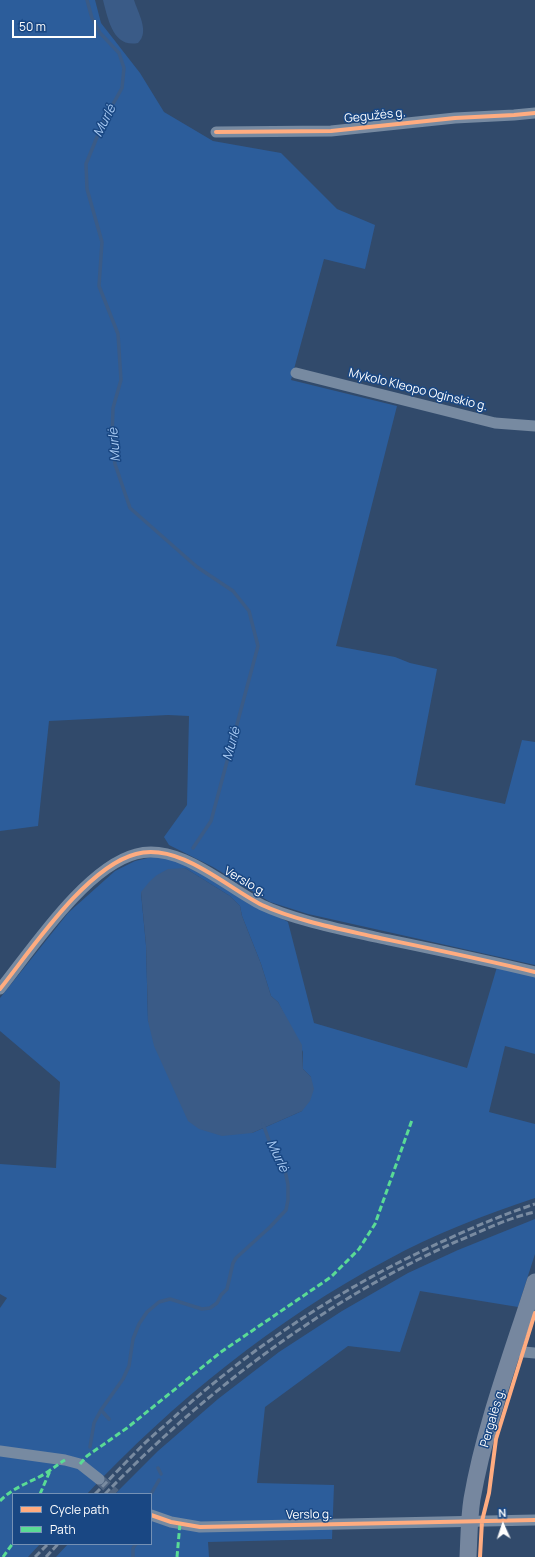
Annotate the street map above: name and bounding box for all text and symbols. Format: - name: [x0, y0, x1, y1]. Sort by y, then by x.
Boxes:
- scale bar: [14, 12, 98, 38]
- text: 50 m: [19, 18, 46, 35]
- water label: Murlė: [91, 102, 119, 140]
- street label: Gegužės g.: [344, 106, 406, 126]
- street label: Mykolo Kleopo Oginskio g.: [347, 366, 489, 414]
- water label: Murlė: [106, 427, 124, 463]
- water label: Murlė: [220, 726, 244, 762]
- street label: Verslo g.: [221, 864, 269, 900]
- water label: Murlė: [263, 1137, 291, 1175]
- street label: Pergalės g.: [478, 1387, 508, 1449]
- legend: [12, 1493, 152, 1545]
- text: Cycle path: [50, 1501, 109, 1518]
- north arrow: [483, 1505, 523, 1545]
- text: N: [498, 1505, 507, 1520]
- street label: Verslo g.: [286, 1507, 332, 1523]
- text: Path: [50, 1521, 76, 1538]

